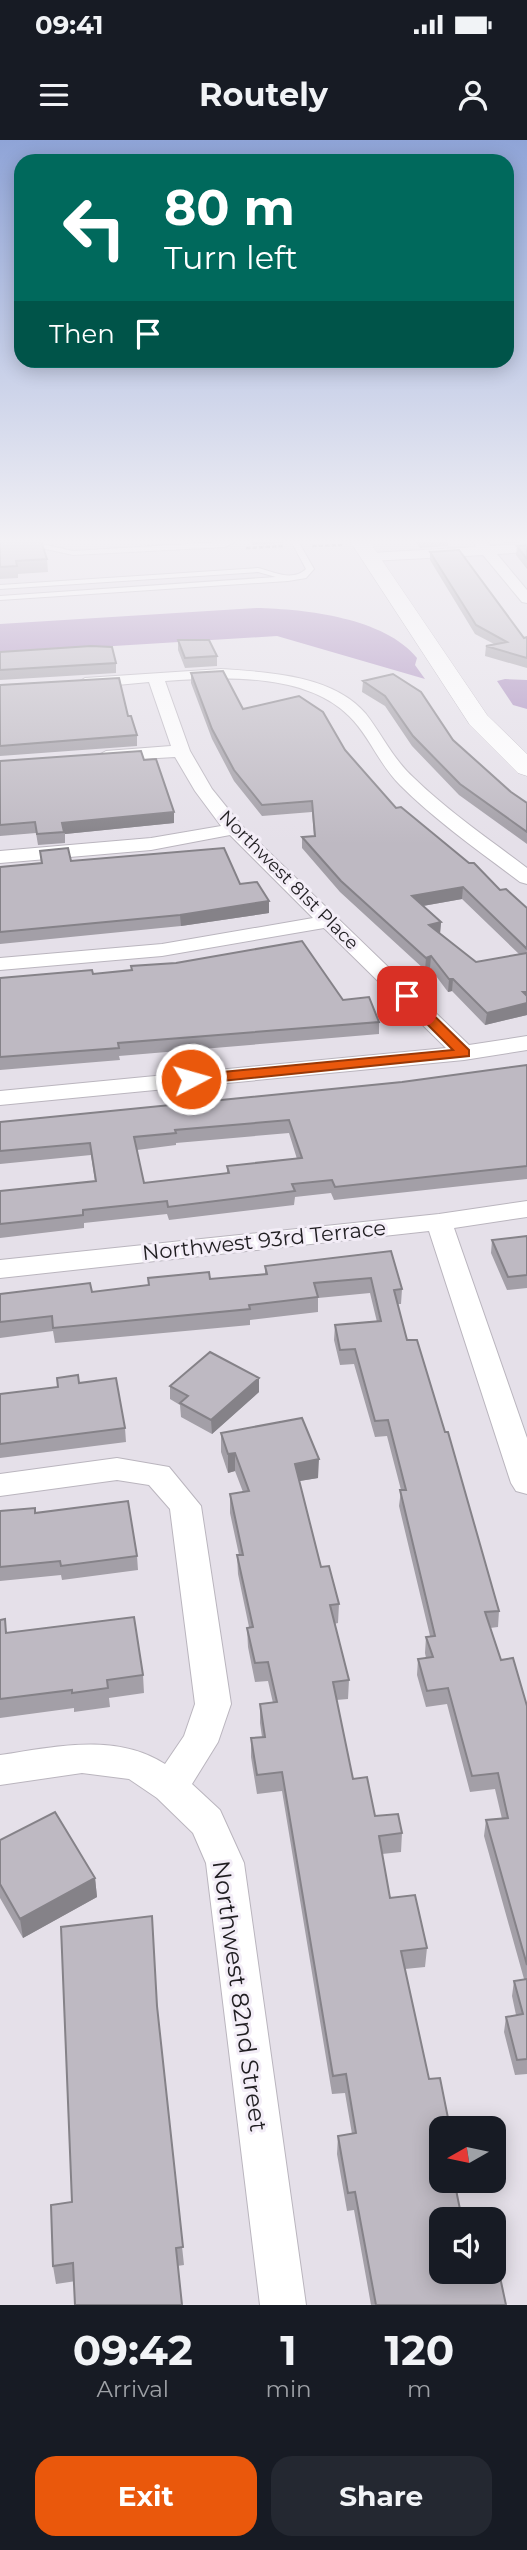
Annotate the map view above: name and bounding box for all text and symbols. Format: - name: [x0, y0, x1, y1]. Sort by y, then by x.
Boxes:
- text: 09:41: [35, 9, 103, 41]
- text: Routely: [199, 75, 328, 114]
- icon: menu: [35, 76, 73, 114]
- icon: person: [454, 76, 492, 114]
- text: 80 m: [164, 178, 295, 237]
- icon: left: [49, 182, 140, 273]
- text: Turn left: [164, 238, 298, 277]
- icon: arrive: [129, 315, 167, 353]
- text: Then: [49, 318, 115, 350]
- street label: Northwest 81st Place: [215, 806, 363, 954]
- pin: [377, 966, 437, 1026]
- icon: arrive: [388, 977, 426, 1015]
- position arrow: [154, 1042, 228, 1116]
- street label: Northwest 93rd Terrace: [141, 1215, 387, 1265]
- street label: Northwest 82nd Street: [207, 1859, 273, 2134]
- north arrow: [429, 2116, 506, 2193]
- map controls: [429, 2116, 506, 2284]
- button: sound: [429, 2207, 506, 2284]
- text: 09:42: [73, 2324, 193, 2376]
- text: 1: [280, 2324, 297, 2376]
- text: 120: [384, 2324, 454, 2376]
- text: Arrival: [96, 2375, 169, 2403]
- text: min: [266, 2375, 312, 2403]
- text: m: [407, 2375, 432, 2403]
- button: Exit: [35, 2456, 257, 2536]
- button: Share: [271, 2456, 492, 2536]

